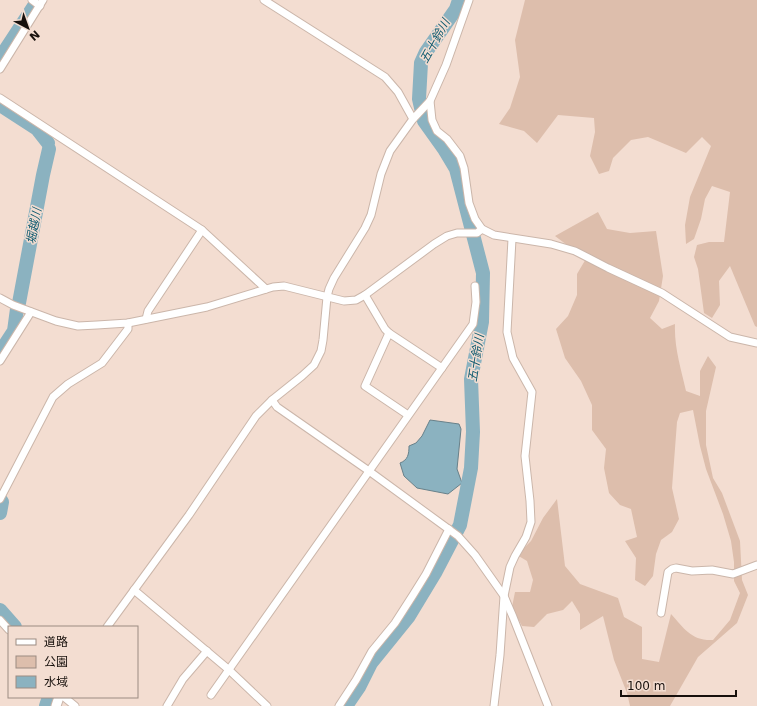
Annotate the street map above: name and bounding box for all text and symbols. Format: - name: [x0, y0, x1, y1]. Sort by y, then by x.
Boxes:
- north arrow: [8, 8, 48, 48]
- water label: 五十鈴川: [417, 15, 454, 65]
- text: N: [26, 27, 42, 43]
- water label: 堀越川: [24, 205, 45, 245]
- water label: 五十鈴川: [465, 331, 487, 383]
- legend: [8, 626, 138, 698]
- text: 道路: [44, 635, 68, 649]
- text: 公園: [44, 655, 68, 669]
- scale bar: [621, 672, 736, 698]
- text: 水域: [44, 675, 68, 689]
- text: 100 m: [627, 679, 665, 693]

